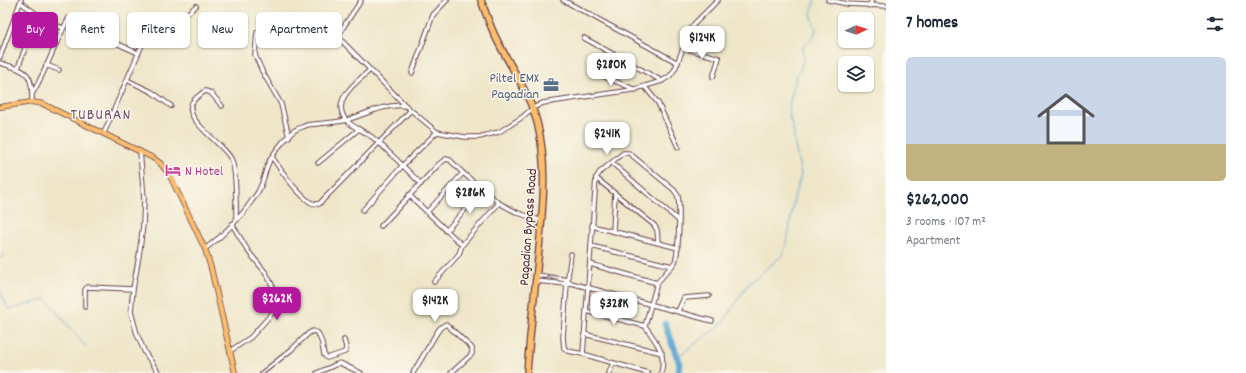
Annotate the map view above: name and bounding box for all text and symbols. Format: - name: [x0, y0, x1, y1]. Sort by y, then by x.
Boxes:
- chip: Buy: [12, 12, 58, 48]
- chip: Rent: [66, 12, 119, 48]
- chip: Filters: [127, 12, 190, 48]
- chip: New: [198, 12, 248, 48]
- chip: Apartment: [256, 12, 342, 48]
- north arrow: [838, 12, 874, 48]
- map controls: [838, 12, 874, 92]
- text: 7 homes: [906, 12, 958, 36]
- icon: filters: [1204, 13, 1226, 35]
- pin: $124K: [674, 26, 730, 60]
- text: $124K: [689, 29, 715, 48]
- pin: $280K: [583, 53, 639, 87]
- text: $280K: [596, 56, 626, 75]
- button: layers: [838, 56, 874, 92]
- place label: Piltel EMX Pagadian: [489, 69, 539, 105]
- office icon: Piltel EMX Pagadian: [542, 76, 560, 94]
- icon: home: [1030, 83, 1102, 155]
- district label: TUBURAN: [71, 104, 131, 127]
- pin: $241K: [579, 122, 635, 156]
- text: $241K: [594, 125, 620, 144]
- hotel icon: N Hotel: [164, 161, 182, 179]
- place label: N Hotel: [185, 162, 224, 182]
- street label: Pagadian Bypass Road: [515, 168, 543, 286]
- pin: $286K: [442, 181, 498, 215]
- text: $286K: [455, 184, 485, 203]
- text: $262,000: [906, 189, 969, 213]
- text: 3 rooms · 107 m²: [906, 213, 986, 232]
- text: Apartment: [906, 232, 960, 251]
- one-way arrow: [546, 274, 559, 282]
- pin: $262K: [249, 287, 305, 321]
- pin: $142K: [407, 289, 463, 323]
- text: $262K: [262, 290, 292, 309]
- text: $142K: [422, 292, 448, 311]
- pin: $328K: [586, 292, 642, 326]
- text: $328K: [599, 295, 629, 314]

